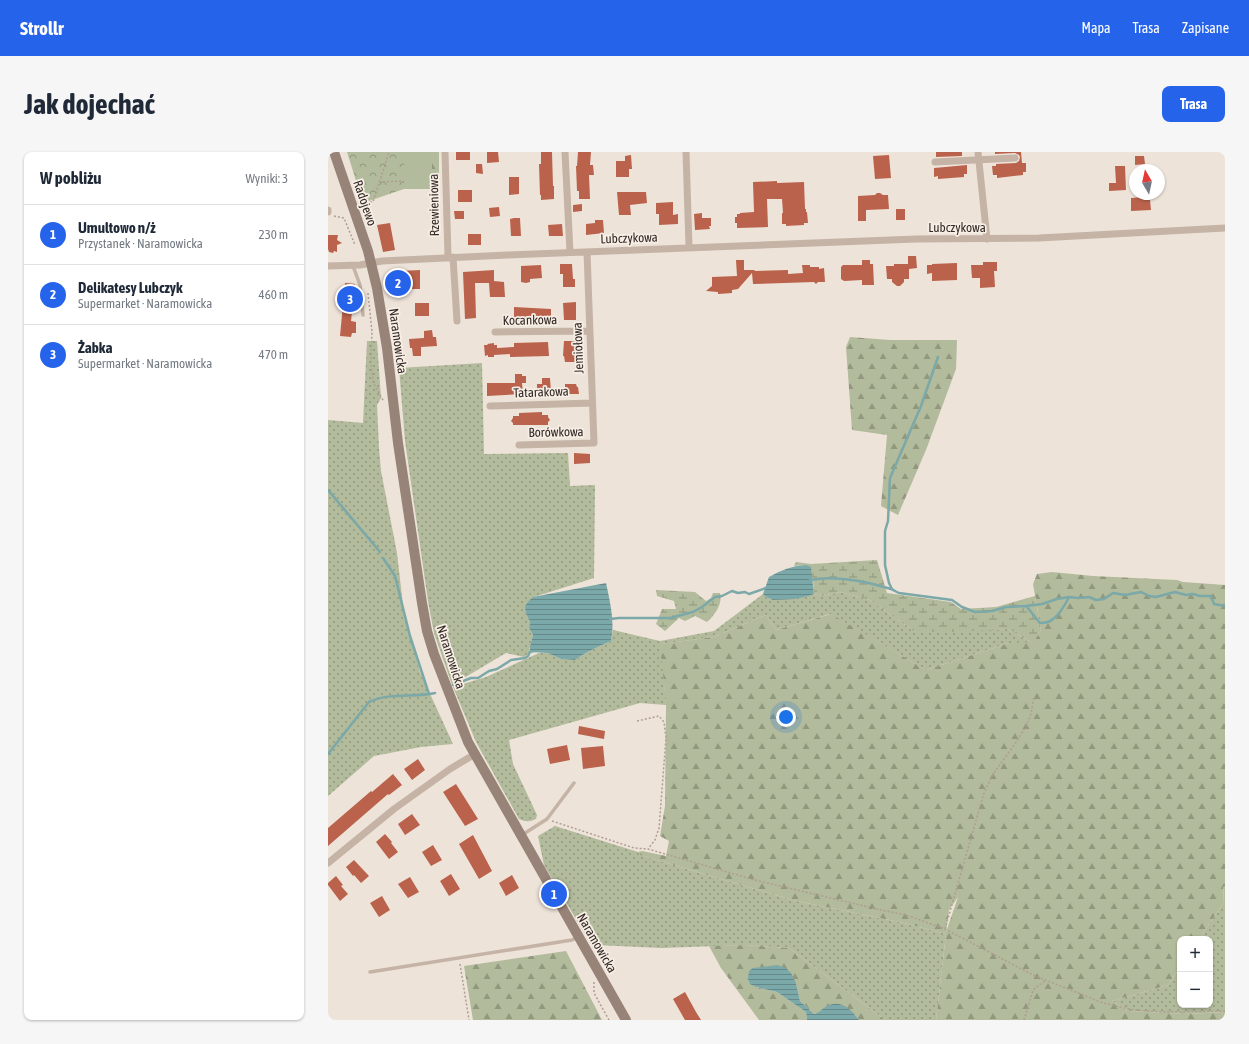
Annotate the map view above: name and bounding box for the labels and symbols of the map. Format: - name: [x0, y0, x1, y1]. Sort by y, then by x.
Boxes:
- north arrow: [1129, 164, 1165, 200]
- street label: Rzewieniowa: [426, 174, 442, 236]
- street label: Radojewo: [350, 178, 380, 228]
- street label: Lubczykowa: [928, 220, 986, 235]
- street label: Lubczykowa: [600, 230, 658, 246]
- pin: 2: [385, 268, 411, 298]
- pin: 3: [337, 284, 363, 314]
- street label: Naramowicka: [386, 307, 410, 375]
- street label: Kocankowa: [503, 312, 557, 328]
- street label: Jemiołowa: [570, 322, 586, 374]
- street label: Tatarakowa: [513, 384, 569, 400]
- street label: Borówkowa: [528, 424, 584, 440]
- street label: Naramowicka: [434, 623, 468, 691]
- your location: [776, 707, 796, 727]
- pin: 1: [541, 879, 567, 909]
- street label: Naramowicka: [574, 911, 620, 975]

